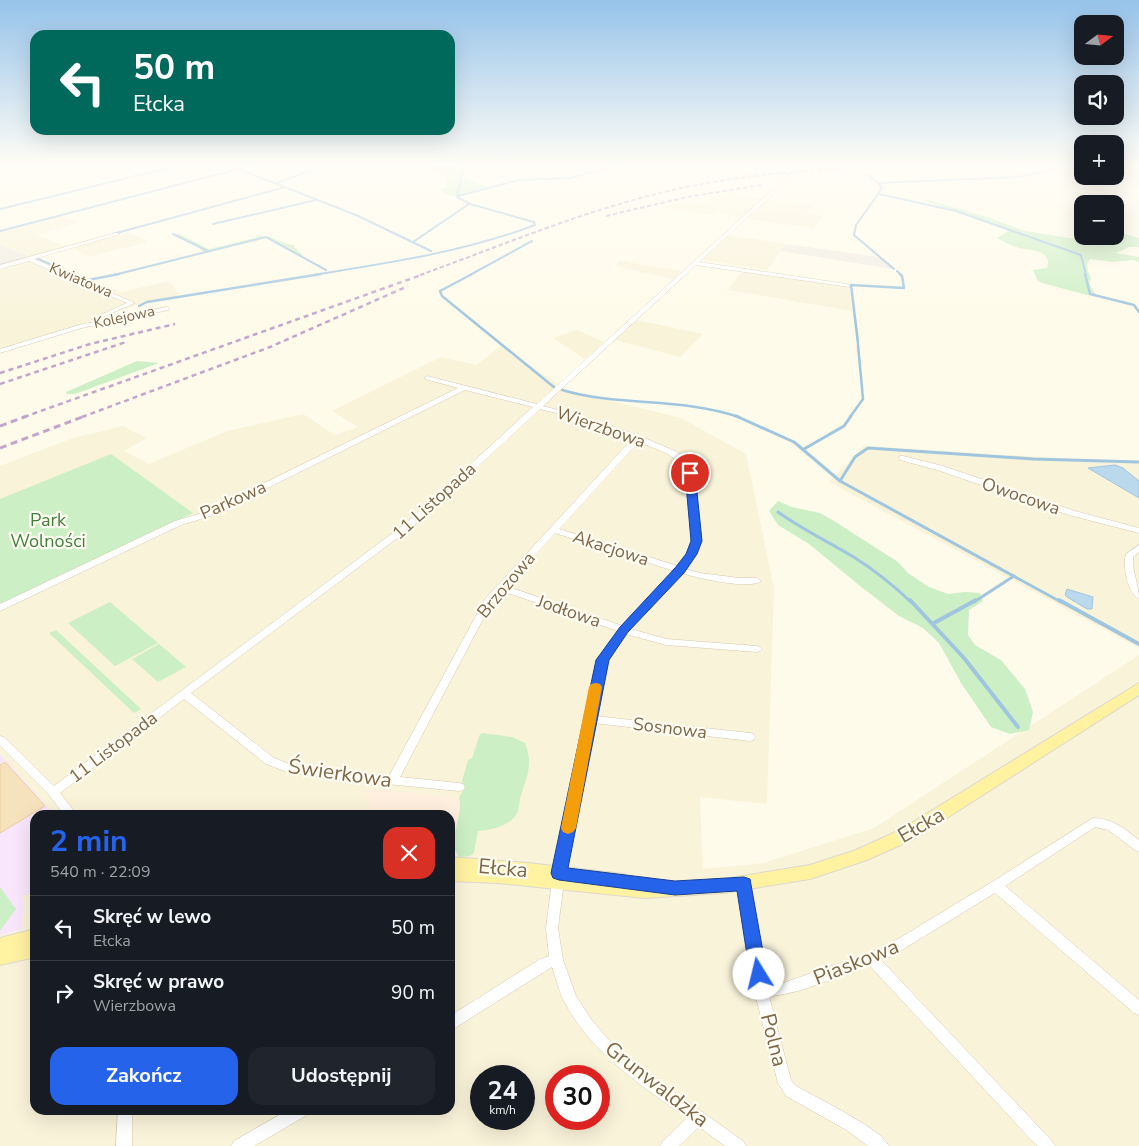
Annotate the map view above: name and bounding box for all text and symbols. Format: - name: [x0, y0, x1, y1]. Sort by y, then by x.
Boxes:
- north arrow: [1074, 15, 1124, 65]
- map controls: [1074, 15, 1124, 245]
- text: 50 m: [133, 44, 215, 91]
- icon: left: [50, 50, 115, 115]
- button: sound: [1074, 75, 1124, 125]
- text: Ełcka: [133, 89, 185, 119]
- button: +: [1074, 135, 1124, 185]
- button: −: [1074, 195, 1124, 245]
- street label: Kwiatowa: [46, 258, 116, 302]
- street label: Kolejowa: [92, 301, 156, 333]
- street label: Wierzbowa: [553, 400, 649, 454]
- pin: [669, 452, 711, 494]
- street label: 11 Listopada: [387, 457, 481, 545]
- icon: arrive: [676, 459, 704, 487]
- street label: Owocowa: [979, 471, 1063, 521]
- street label: Parkowa: [196, 475, 270, 525]
- park label: Park Wolności: [10, 508, 86, 553]
- street label: Akacjowa: [570, 524, 652, 572]
- street label: Brzozowa: [471, 547, 541, 623]
- street label: Jodłowa: [533, 589, 604, 633]
- street label: 11 Listopada: [64, 706, 162, 788]
- street label: Sosnowa: [632, 712, 708, 744]
- street label: Świerkowa: [286, 752, 394, 794]
- street label: Ełcka: [893, 800, 949, 850]
- text: 2 min: [50, 821, 128, 862]
- button: close: [383, 827, 435, 879]
- street label: Ełcka: [477, 852, 529, 884]
- text: 540 m · 22:09: [50, 861, 151, 883]
- text: Skręć w lewo: [93, 904, 211, 930]
- icon: left: [50, 914, 78, 942]
- text: 50 m: [391, 915, 435, 941]
- text: Ełcka: [93, 930, 131, 952]
- street label: Piaskowa: [809, 932, 903, 992]
- position arrow: [732, 947, 784, 999]
- text: Skręć w prawo: [93, 969, 224, 995]
- icon: right: [50, 979, 78, 1007]
- text: 90 m: [391, 980, 435, 1006]
- text: Wierzbowa: [93, 995, 176, 1017]
- street label: Polna: [754, 1011, 794, 1069]
- street label: Grunwaldzka: [599, 1035, 715, 1133]
- button: Zakończ: [50, 1047, 238, 1105]
- button: Udostępnij: [248, 1047, 435, 1105]
- speed limit sign: 30: [545, 1065, 610, 1130]
- text: 24: [487, 1074, 518, 1108]
- text: km/h: [489, 1102, 516, 1118]

